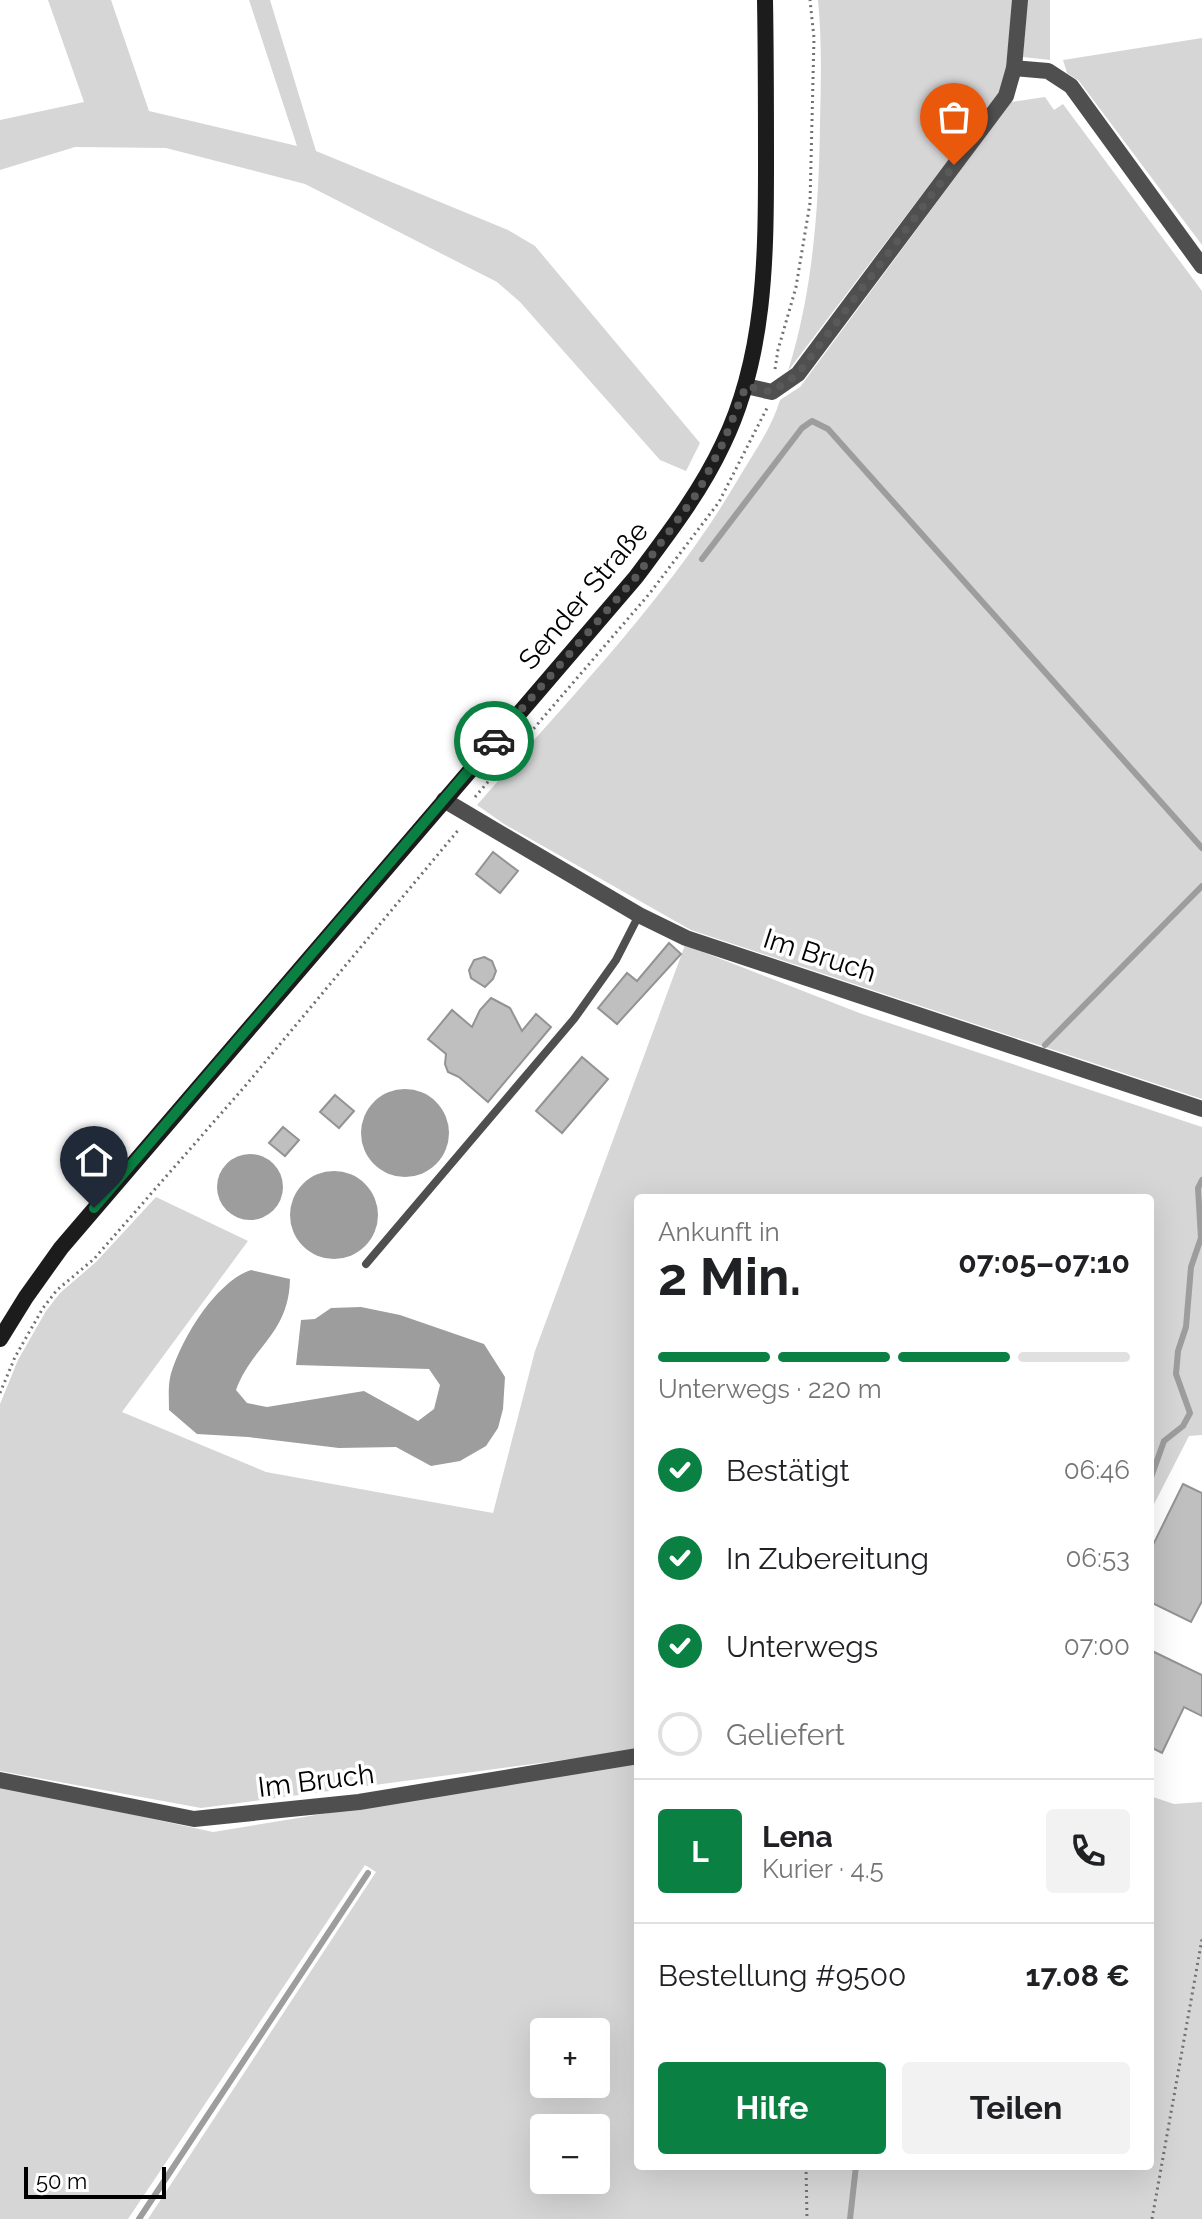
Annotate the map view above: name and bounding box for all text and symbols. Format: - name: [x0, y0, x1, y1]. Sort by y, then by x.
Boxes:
- pin: [920, 83, 988, 165]
- icon: bag: [932, 95, 976, 139]
- street label: Sender Straße: [512, 515, 655, 676]
- courier: [454, 701, 534, 781]
- icon: car: [472, 719, 516, 763]
- street label: Im Bruch: [759, 922, 880, 989]
- pin: [60, 1126, 128, 1208]
- icon: home: [72, 1138, 116, 1182]
- text: Ankunft in: [658, 1217, 780, 1247]
- text: 07:05–07:10: [958, 1245, 1130, 1280]
- text: 2 Min.: [658, 1246, 801, 1307]
- text: Unterwegs · 220 m: [658, 1374, 882, 1404]
- icon: check: [658, 1448, 702, 1492]
- text: Bestätigt: [726, 1453, 850, 1488]
- text: 06:46: [1064, 1455, 1130, 1485]
- icon: check: [658, 1536, 702, 1580]
- text: In Zubereitung: [726, 1541, 929, 1576]
- text: 06:53: [1065, 1543, 1130, 1573]
- icon: check: [658, 1624, 702, 1668]
- text: Unterwegs: [726, 1629, 878, 1664]
- text: 07:00: [1064, 1631, 1130, 1661]
- text: Geliefert: [726, 1717, 845, 1752]
- street label: Im Bruch: [256, 1757, 376, 1804]
- button: phone: [1046, 1809, 1130, 1893]
- text: Lena: [762, 1819, 833, 1854]
- text: L: [691, 1834, 709, 1869]
- text: Kurier · 4.5: [762, 1854, 884, 1884]
- text: Bestellung #9500: [658, 1958, 906, 1993]
- text: 17.08 €: [1026, 1958, 1130, 1993]
- map controls: [530, 2018, 610, 2194]
- button: +: [530, 2018, 610, 2098]
- button: Hilfe: [658, 2062, 886, 2154]
- button: Teilen: [902, 2062, 1130, 2154]
- button: −: [530, 2114, 610, 2194]
- scale bar: [24, 2163, 166, 2199]
- text: 50 m: [36, 2168, 87, 2194]

